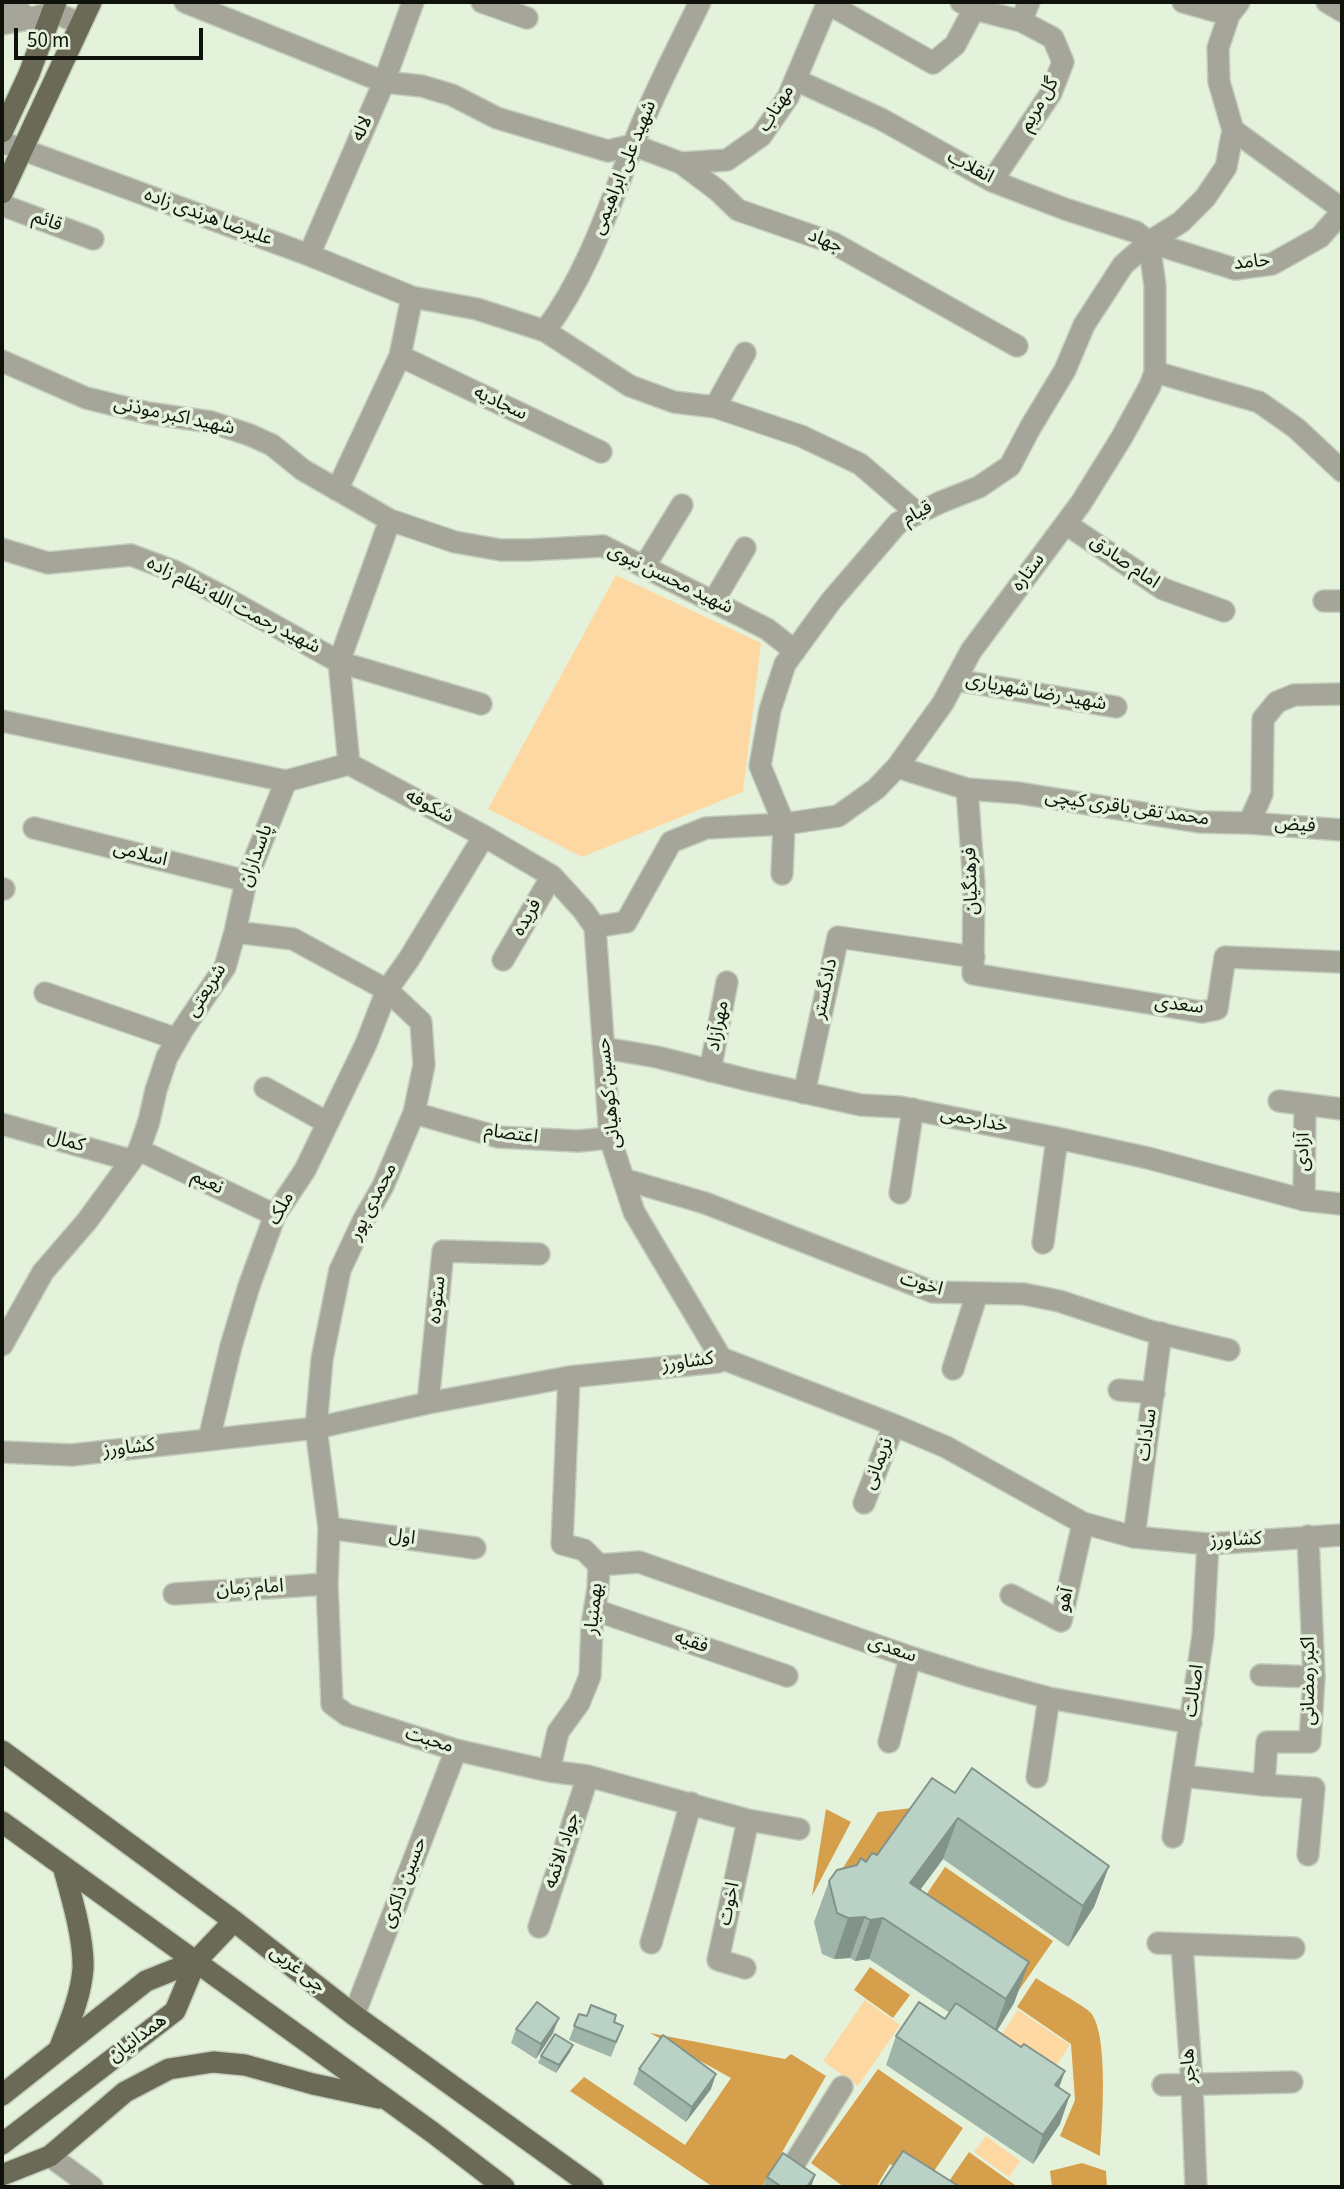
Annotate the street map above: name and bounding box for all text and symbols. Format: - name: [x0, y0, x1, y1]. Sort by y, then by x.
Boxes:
- scale bar: [18, 14, 206, 58]
- text: 50 m: [27, 25, 69, 55]
- street label: گل مریم: [1015, 74, 1065, 136]
- street label: مهتاب: [754, 81, 800, 137]
- street label: شهید علی ابراهیمی: [588, 98, 662, 238]
- street label: لاله: [347, 113, 379, 145]
- street label: انقلاب: [943, 146, 997, 190]
- street label: علیرضا هرندی زاده: [141, 184, 275, 252]
- street label: قائم: [29, 206, 65, 238]
- street label: جهاد: [804, 225, 846, 259]
- street label: حامد: [1233, 250, 1271, 276]
- street label: سجادیه: [470, 382, 530, 426]
- street label: شهید اکبر موذنی: [112, 393, 236, 441]
- street label: قیام: [899, 497, 937, 531]
- street label: امام صادق: [1085, 531, 1163, 595]
- street label: شهید محسن نبوی: [604, 540, 736, 620]
- street label: ستاره: [1007, 550, 1051, 596]
- street label: شهید رحمت الله نظام زاده: [142, 552, 324, 660]
- street label: شهید رضا شهریاری: [964, 669, 1108, 717]
- street label: شکوفه: [401, 785, 457, 829]
- street label: محمد تقی باقری کیچی: [1043, 786, 1211, 832]
- street label: فیض: [1274, 813, 1316, 839]
- street label: پاسداران: [235, 822, 279, 890]
- street label: اسلامی: [111, 837, 169, 873]
- street label: فرهنگیان: [959, 847, 985, 915]
- street label: فریده: [508, 895, 548, 941]
- street label: دادگستر: [808, 957, 844, 1021]
- street label: شریعتی: [182, 960, 232, 1022]
- street label: سعدی: [1153, 992, 1205, 1020]
- street label: مهرآزاد: [703, 999, 735, 1053]
- street label: حسین کوهیانی: [593, 1036, 627, 1150]
- street label: خدارحمی: [938, 1103, 1010, 1139]
- street label: اعتصام: [483, 1120, 539, 1150]
- street label: کمال: [45, 1126, 87, 1158]
- street label: آزادی: [1292, 1132, 1316, 1172]
- street label: محمدی پور: [345, 1160, 403, 1244]
- street label: نعیم: [187, 1166, 227, 1200]
- street label: ملک: [264, 1189, 300, 1229]
- street label: اخوت: [897, 1268, 945, 1302]
- street label: ستوده: [424, 1275, 452, 1325]
- street label: کشاورز: [661, 1348, 715, 1378]
- street label: سادات: [1133, 1407, 1163, 1463]
- street label: کشاورز: [102, 1435, 156, 1463]
- street label: نریمانی: [859, 1435, 899, 1493]
- street label: اول: [387, 1525, 417, 1551]
- street label: کشاورز: [1209, 1528, 1263, 1554]
- street label: امام زمان: [216, 1576, 284, 1602]
- street label: بهمنیار: [581, 1582, 609, 1636]
- street label: آهو: [1052, 1586, 1080, 1614]
- street label: فقیه: [671, 1627, 711, 1659]
- street label: سعدی: [865, 1631, 919, 1669]
- street label: اکبر رمضانی: [1299, 1636, 1321, 1726]
- street label: اصالت: [1180, 1663, 1210, 1719]
- street label: محبت: [402, 1723, 456, 1759]
- street label: جواد الائمه: [540, 1810, 586, 1892]
- street label: حسین ذاکری: [377, 1834, 433, 1932]
- street label: اخوت: [714, 1880, 746, 1928]
- street label: جی غربی: [265, 1941, 329, 1999]
- street label: همدانیان: [104, 2010, 172, 2068]
- street label: هاجر: [1177, 2048, 1203, 2084]

